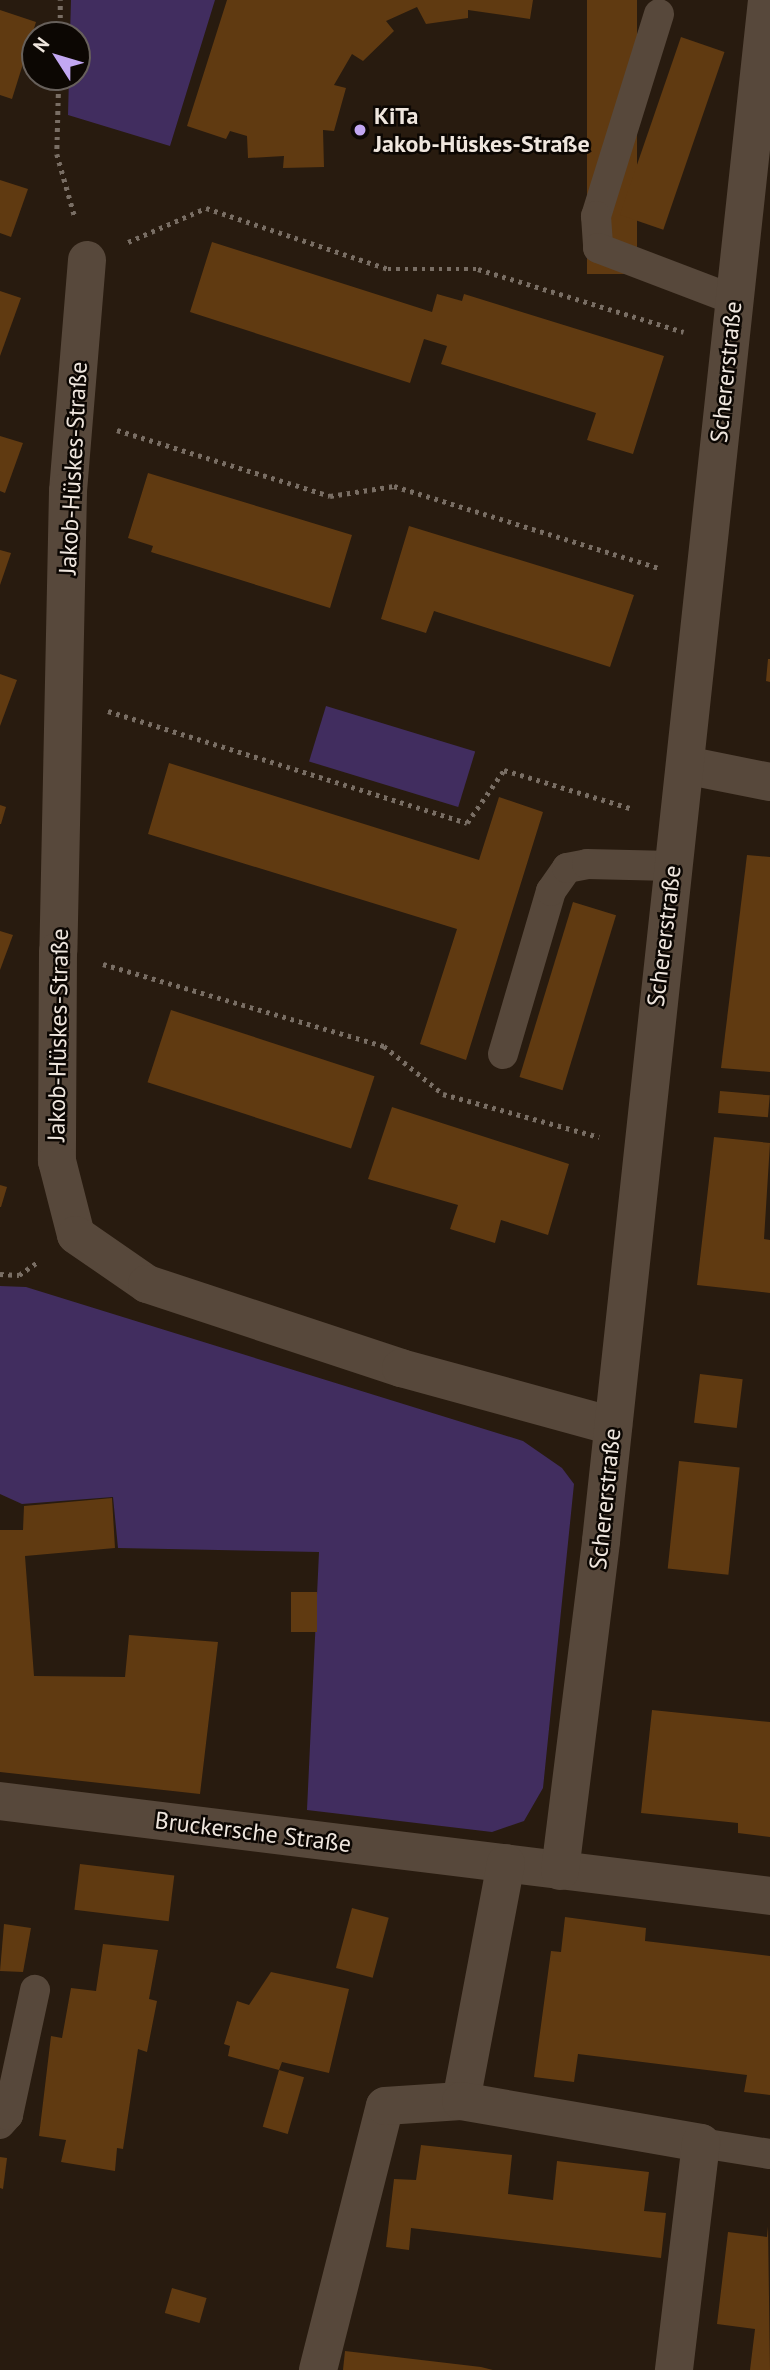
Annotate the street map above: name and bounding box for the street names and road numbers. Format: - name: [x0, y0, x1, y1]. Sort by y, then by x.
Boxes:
- street label: Schererstraße: [704, 300, 748, 444]
- street label: Jakob-Hüskes-Straße: [53, 361, 93, 575]
- street label: Schererstraße: [641, 864, 687, 1008]
- street label: Jakob-Hüskes-Straße: [42, 928, 74, 1142]
- street label: Schererstraße: [583, 1427, 627, 1571]
- street label: Bruckersche Straße: [153, 1806, 353, 1858]

